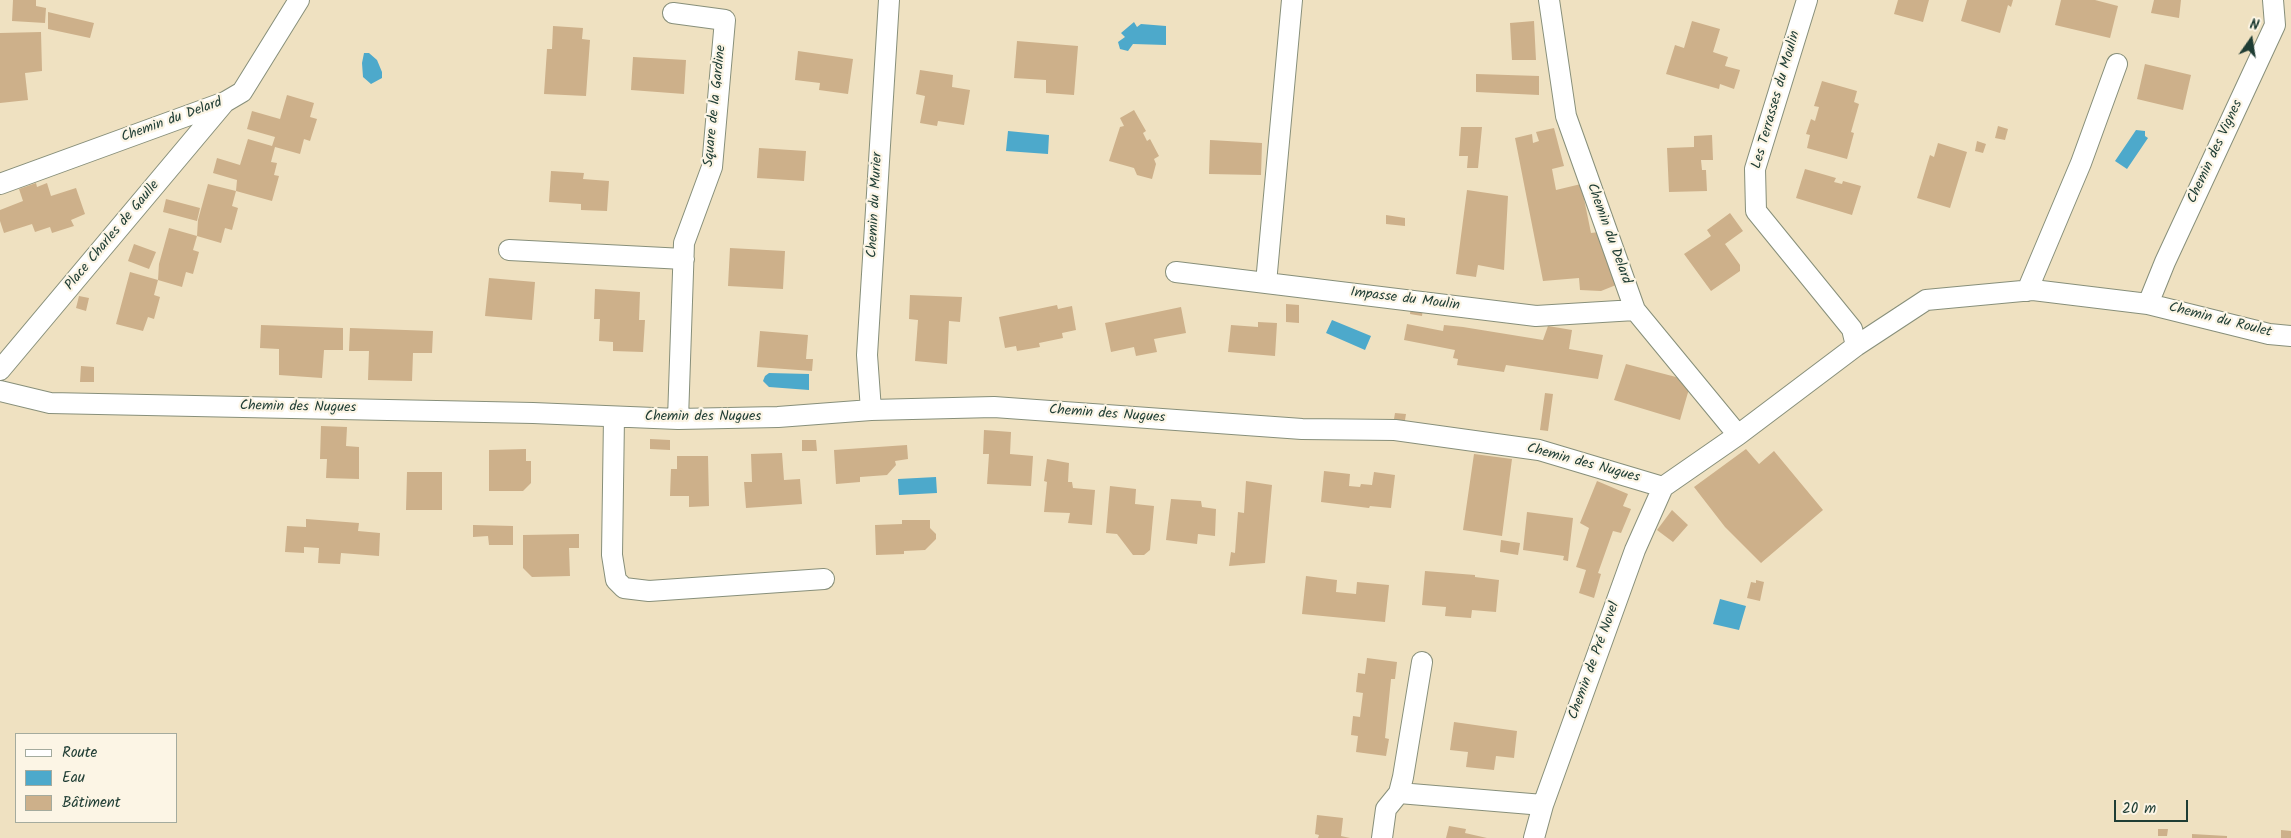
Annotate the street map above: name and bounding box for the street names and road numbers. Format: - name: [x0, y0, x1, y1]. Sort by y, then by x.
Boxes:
- street label: Les Terrasses du Moulin: [1749, 29, 1805, 171]
- street label: Square de la Gardine: [701, 44, 731, 168]
- street label: Chemin du Delard: [119, 95, 225, 147]
- street label: Chemin des Vignes: [2185, 98, 2247, 206]
- street label: Chemin du Murier: [865, 152, 887, 258]
- street label: Place Charles de Gaulle: [62, 178, 164, 294]
- street label: Chemin du Delard: [1582, 181, 1634, 287]
- street label: Impasse du Moulin: [1349, 285, 1461, 315]
- street label: Chemin du Roulet: [2167, 300, 2273, 342]
- street label: Chemin des Nugues: [240, 399, 356, 417]
- street label: Chemin des Nugues: [1048, 403, 1166, 427]
- street label: Chemin des Nugues: [645, 410, 761, 426]
- street label: Chemin des Nugues: [1525, 441, 1641, 487]
- street label: Chemin de Pré Novel: [1566, 600, 1624, 722]

